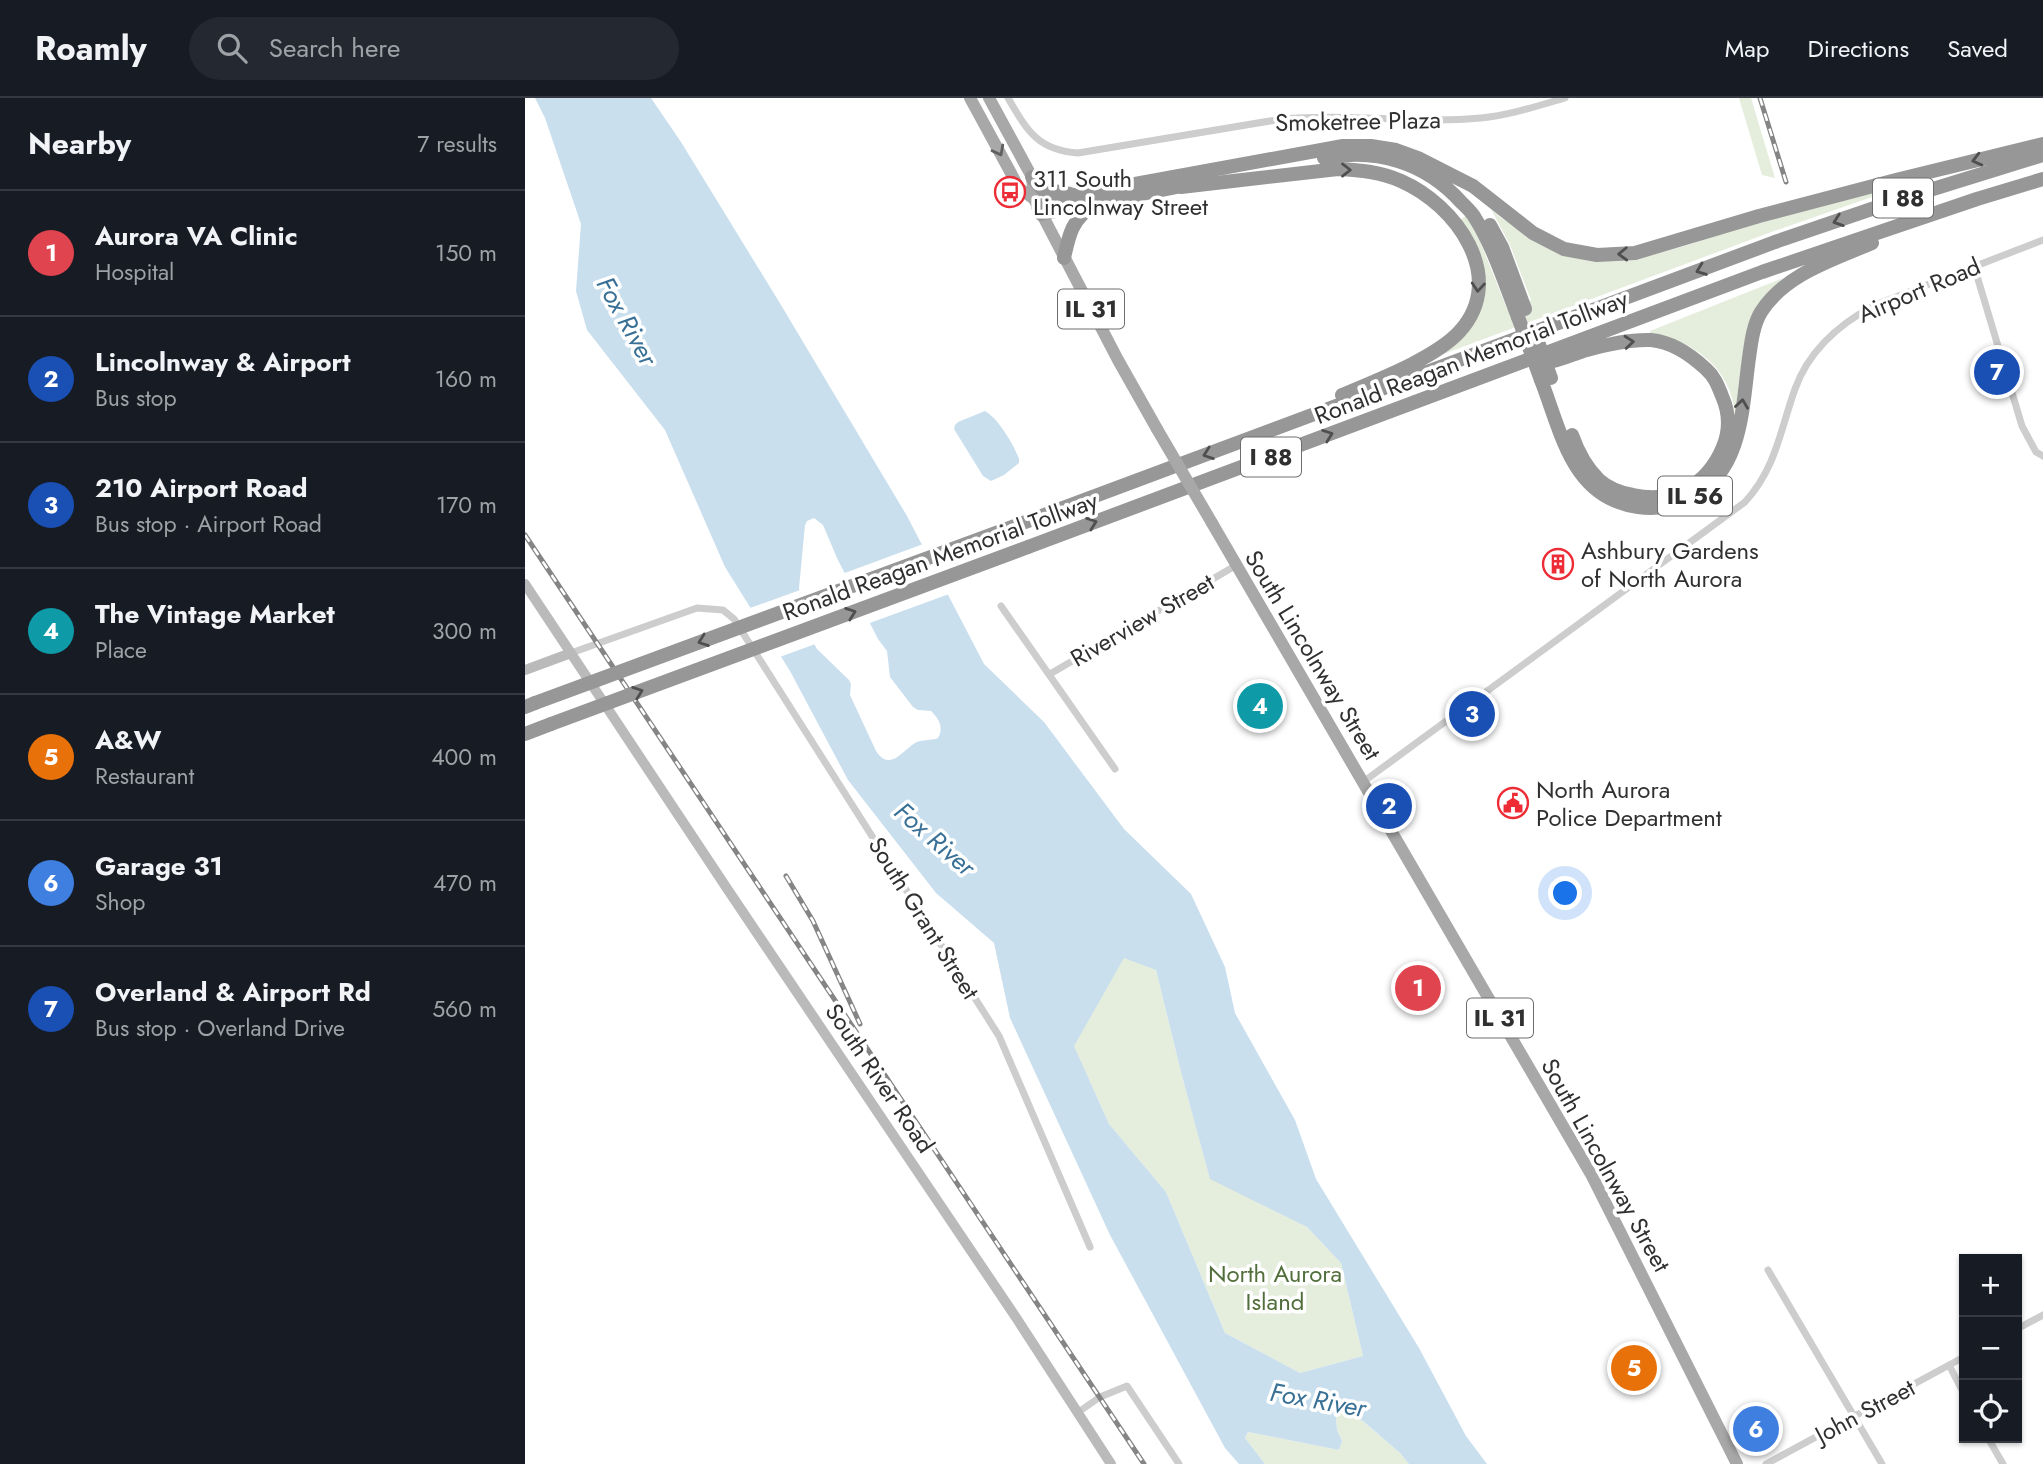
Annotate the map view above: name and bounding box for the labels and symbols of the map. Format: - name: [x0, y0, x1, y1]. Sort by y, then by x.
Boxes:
- street label: Smoketree Plaza: [1275, 102, 1441, 140]
- one-way arrow: [991, 144, 1004, 156]
- one-way arrow: [1971, 152, 1983, 166]
- place label: 311 South Lincolnway Street: [1033, 161, 1208, 224]
- one-way arrow: [1341, 162, 1352, 178]
- bus stop icon: 311 South Lincolnway Street: [993, 175, 1027, 209]
- road number: I 88: [1873, 178, 1933, 218]
- one-way arrow: [1832, 212, 1844, 227]
- one-way arrow: [1617, 246, 1628, 261]
- street label: Airport Road: [1852, 248, 1986, 332]
- one-way arrow: [1696, 262, 1708, 276]
- water label: Fox River: [587, 269, 668, 374]
- street label: Ronald Reagan Memorial Tollway: [1309, 281, 1633, 433]
- one-way arrow: [1471, 282, 1486, 293]
- road number: IL 31: [1058, 290, 1124, 328]
- one-way arrow: [1623, 335, 1634, 350]
- pin: 7: [1974, 346, 2020, 398]
- one-way arrow: [1735, 398, 1750, 410]
- one-way arrow: [1322, 430, 1334, 444]
- road number: I 88: [1241, 438, 1301, 476]
- one-way arrow: [1203, 446, 1215, 460]
- road number: IL 56: [1658, 476, 1732, 516]
- street label: Ronald Reagan Memorial Tollway: [778, 482, 1103, 629]
- one-way arrow: [1086, 518, 1098, 532]
- place label: Ashbury Gardens of North Aurora: [1581, 533, 1759, 596]
- street label: South Lincolnway Street: [1236, 543, 1390, 767]
- building icon: Ashbury Gardens of North Aurora: [1541, 547, 1575, 581]
- street label: Riverview Street: [1064, 565, 1221, 675]
- one-way arrow: [845, 607, 857, 621]
- one-way arrow: [698, 633, 710, 647]
- pin: 4: [1237, 680, 1283, 732]
- one-way arrow: [631, 686, 643, 700]
- pin: 3: [1449, 688, 1495, 740]
- place label: North Aurora Police Department: [1536, 772, 1722, 835]
- pin: 2: [1366, 780, 1412, 832]
- public building icon: North Aurora Police Department: [1496, 786, 1530, 820]
- water label: Fox River: [886, 793, 985, 886]
- street label: South Grant Street: [860, 830, 988, 1006]
- your location: [1548, 876, 1582, 910]
- pin: 1: [1395, 962, 1441, 1014]
- street label: South River Road: [817, 996, 943, 1160]
- road number: IL 31: [1467, 998, 1533, 1037]
- street label: South Lincolnway Street: [1533, 1052, 1679, 1278]
- park label: North Aurora Island: [1208, 1256, 1342, 1319]
- pin: 5: [1611, 1342, 1657, 1394]
- street label: John Street: [1806, 1370, 1921, 1453]
- water label: Fox River: [1267, 1373, 1370, 1427]
- pin: 6: [1733, 1403, 1779, 1455]

